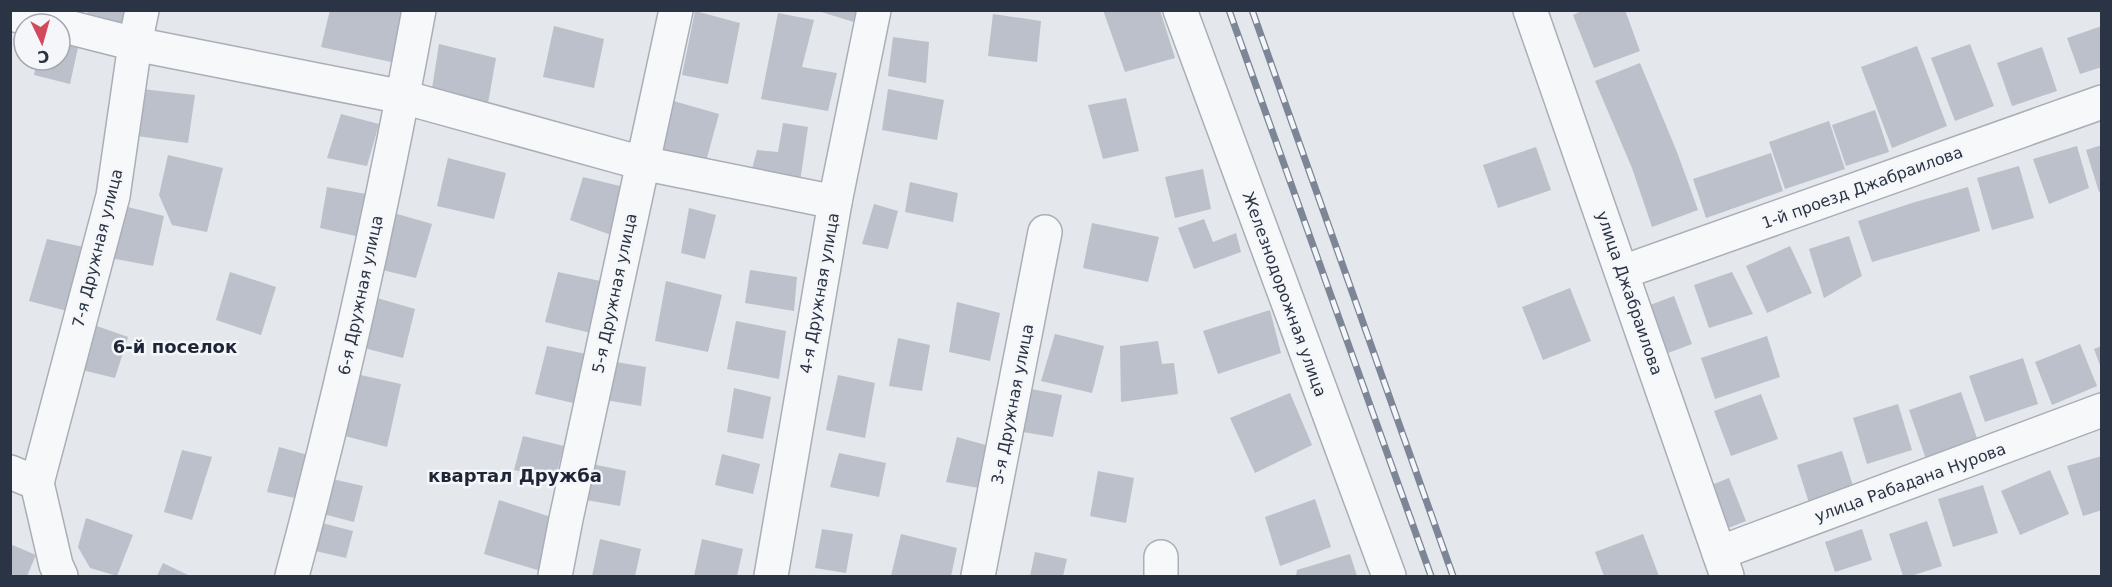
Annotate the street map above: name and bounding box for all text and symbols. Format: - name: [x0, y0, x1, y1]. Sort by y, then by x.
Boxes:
- north arrow: [12, 12, 72, 72]
- text: С: [37, 46, 50, 66]
- street label: 1-й проезд Джабраилова: [1759, 142, 1965, 233]
- street label: 7-я Дружная улица: [69, 167, 126, 329]
- street label: Железнодорожная улица: [1239, 189, 1331, 399]
- street label: улица Джабраилова: [1593, 209, 1667, 378]
- street label: 5-я Дружная улица: [588, 211, 641, 375]
- street label: 4-я Дружная улица: [796, 211, 843, 375]
- street label: 6-я Дружная улица: [334, 213, 387, 377]
- street label: 3-я Дружная улица: [988, 322, 1037, 486]
- district label: 6-й поселок: [113, 336, 237, 357]
- street label: улица Рабадана Нурова: [1812, 439, 2008, 526]
- district label: квартал Дружба: [428, 465, 602, 486]

